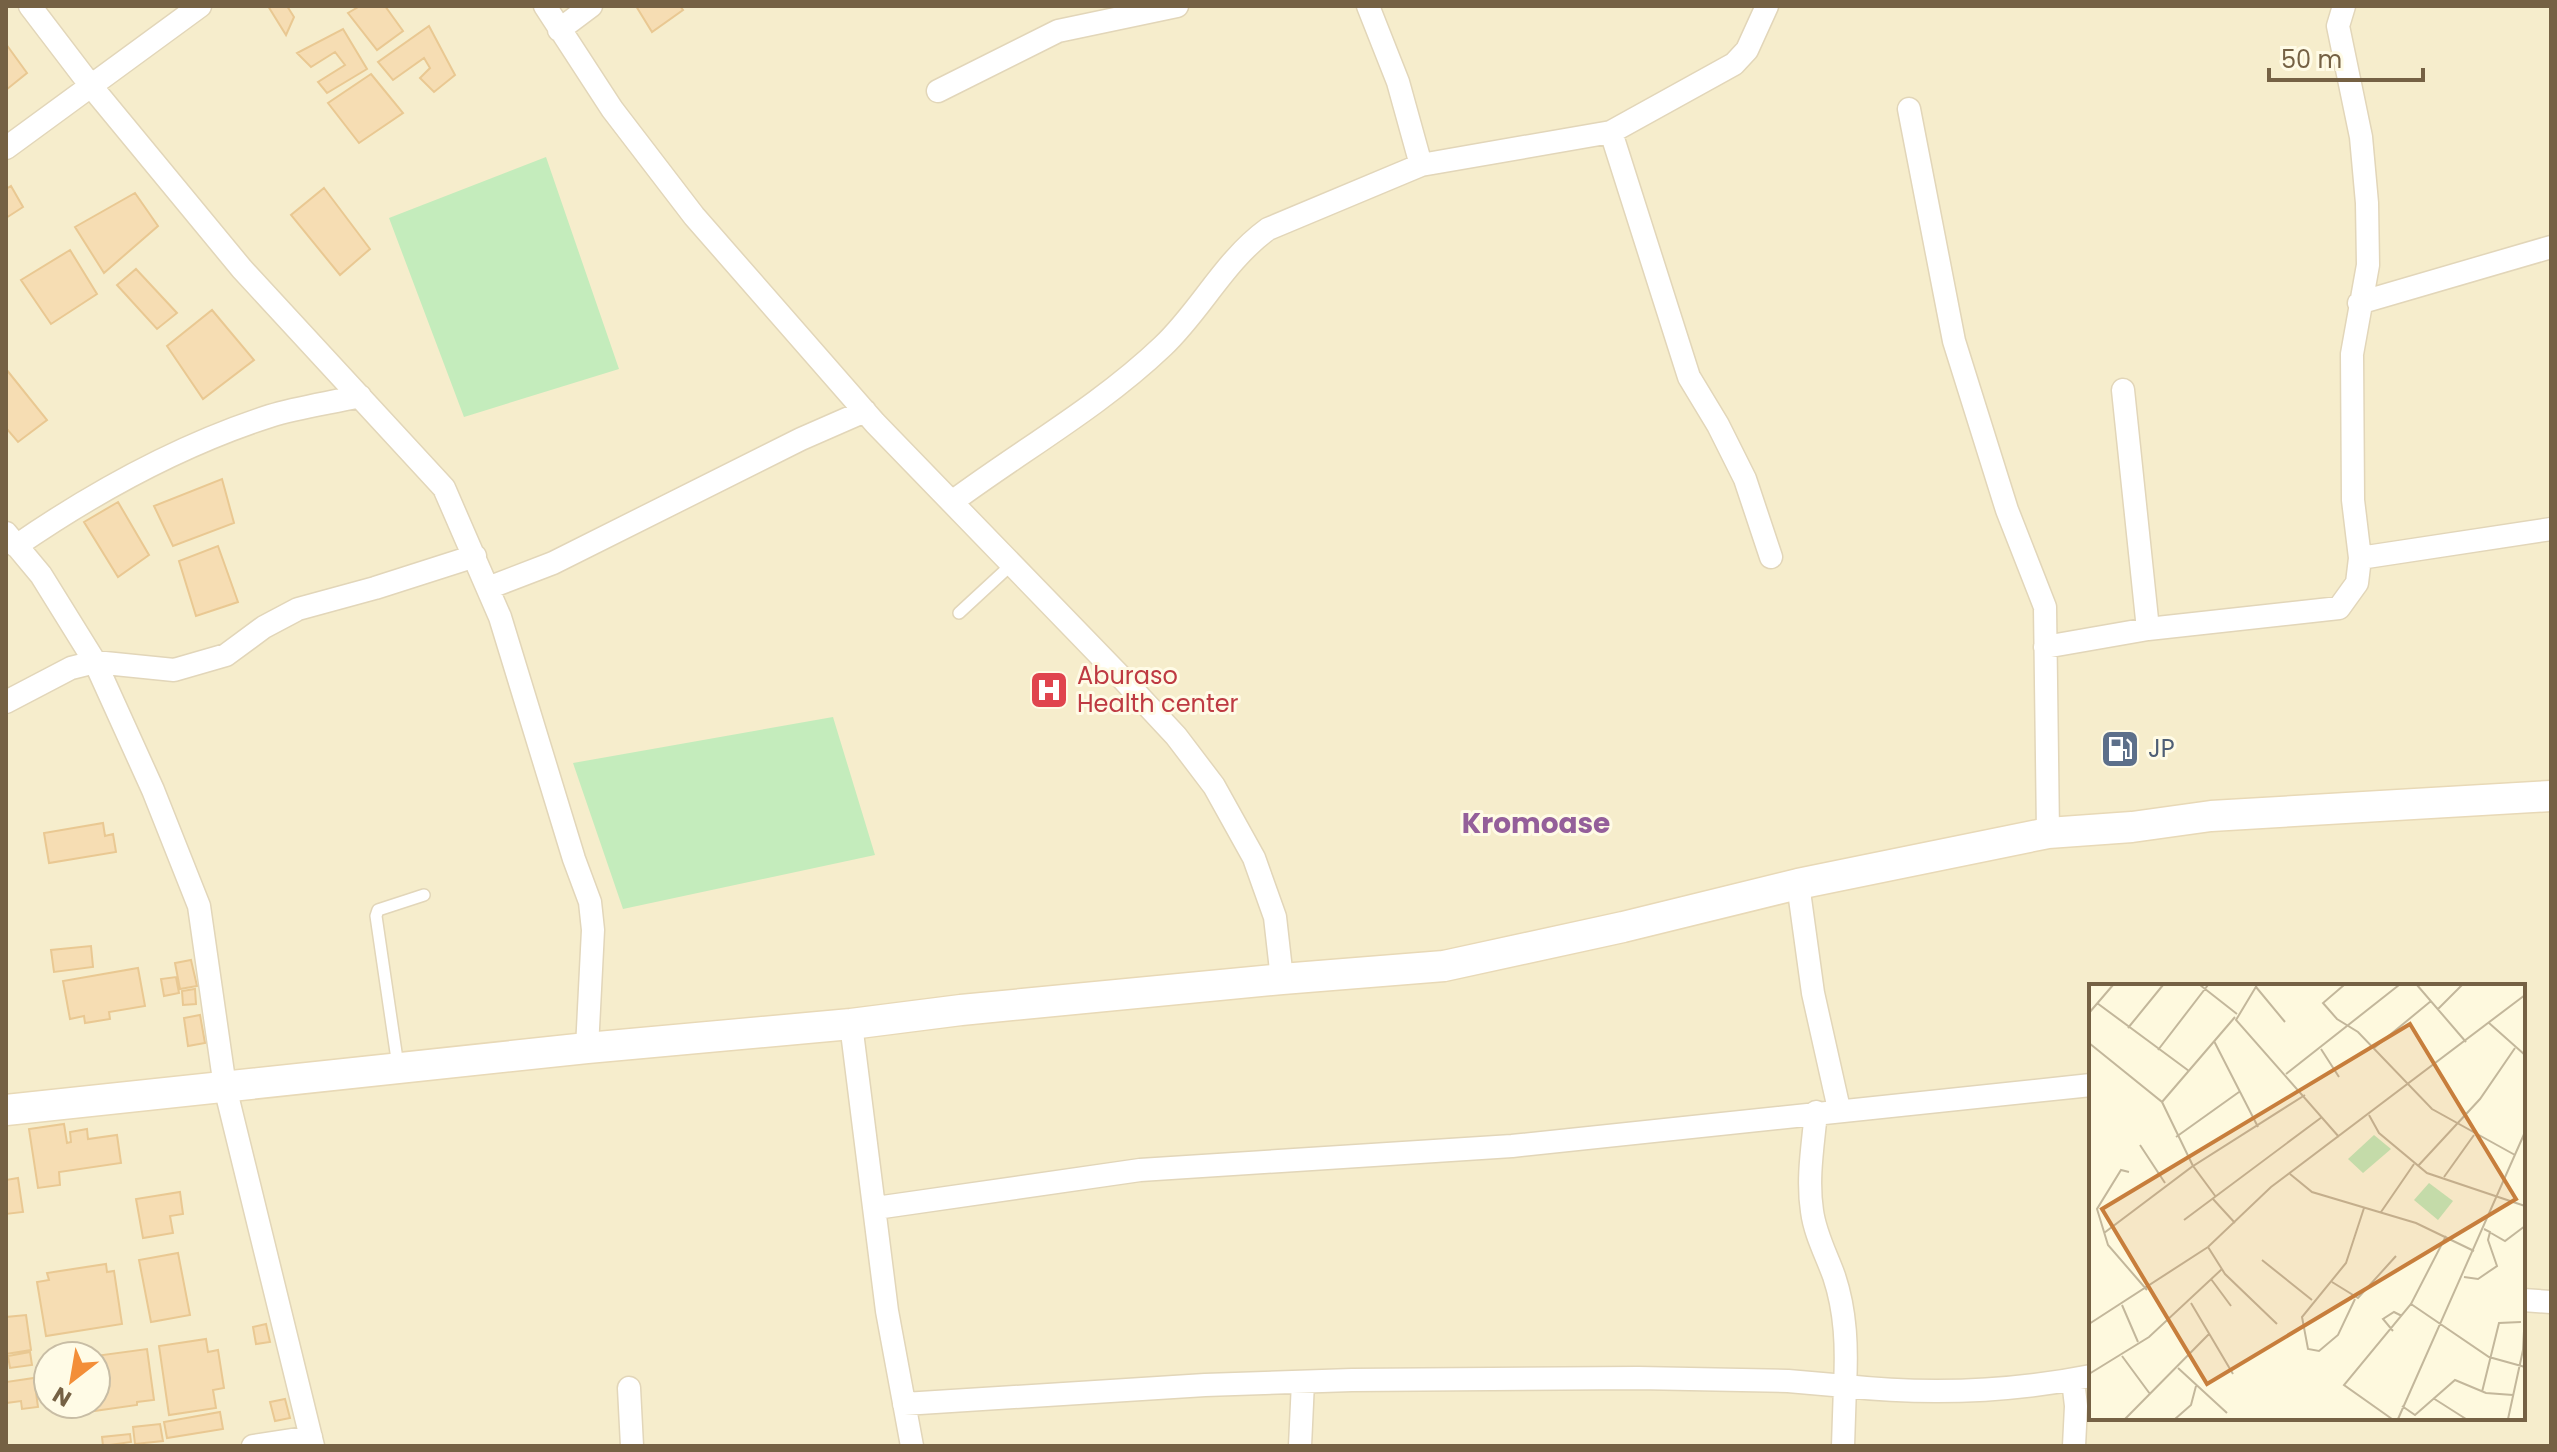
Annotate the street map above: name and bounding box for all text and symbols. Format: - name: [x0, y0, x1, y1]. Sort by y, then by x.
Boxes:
- scale bar: [2269, 32, 2423, 82]
- text: 50 m: [2281, 43, 2342, 76]
- place label: Aburaso Health center: [1077, 659, 1239, 720]
- hospital icon: Aburaso Health center: [1028, 669, 1070, 711]
- fuel station icon: JP: [2099, 728, 2141, 770]
- place label: JP: [2148, 732, 2175, 765]
- district label: Kromoase: [1462, 804, 1610, 843]
- inset map: [2089, 984, 2525, 1420]
- north arrow: [32, 1340, 112, 1420]
- text: N: [47, 1379, 77, 1414]

